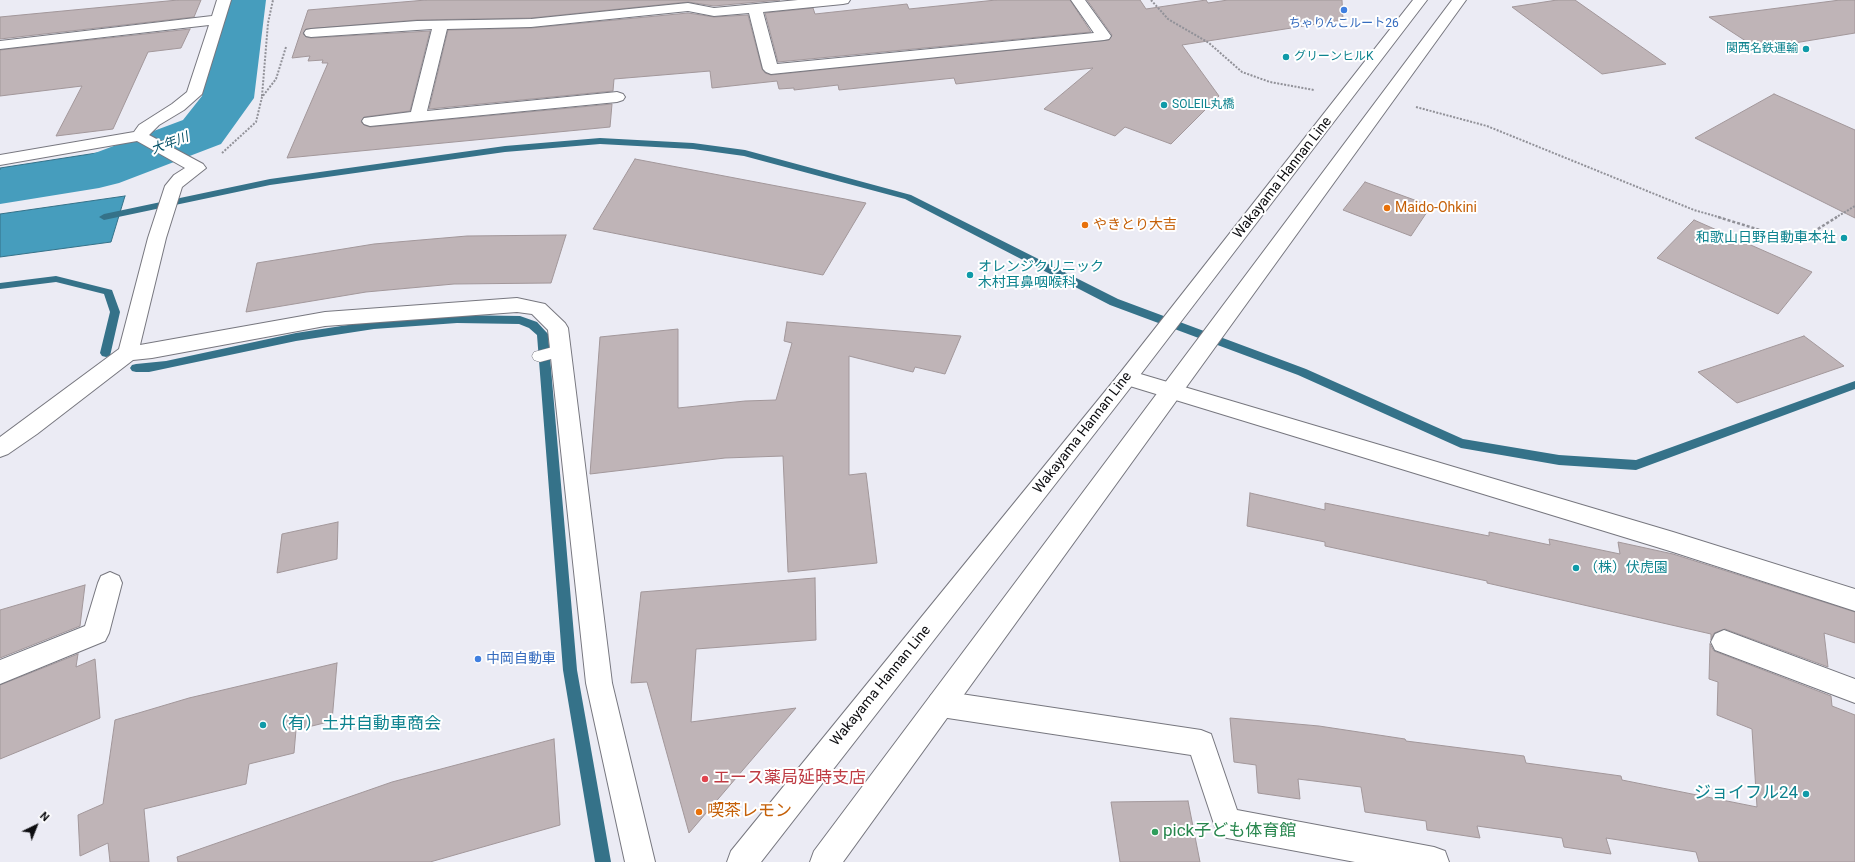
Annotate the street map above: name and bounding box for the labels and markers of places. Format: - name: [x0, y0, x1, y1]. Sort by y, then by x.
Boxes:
- marker: ちゃりんこルート26: [1339, 5, 1349, 15]
- place label: ちゃりんこルート26: [1289, 17, 1399, 31]
- place label: 関西名鉄運輸: [1726, 42, 1798, 56]
- marker: 関西名鉄運輸: [1801, 44, 1811, 54]
- place label: グリーンヒルK: [1294, 50, 1374, 64]
- marker: グリーンヒルK: [1281, 52, 1291, 62]
- place label: SOLEIL丸橋: [1172, 98, 1234, 112]
- marker: SOLEIL丸橋: [1159, 100, 1169, 110]
- place label: Maido-Ohkini: [1395, 200, 1477, 216]
- marker: Maido-Ohkini: [1382, 203, 1392, 213]
- place label: やきとり大吉: [1093, 217, 1177, 233]
- marker: やきとり大吉: [1080, 220, 1090, 230]
- place label: 和歌山日野自動車本社: [1696, 230, 1836, 246]
- marker: 和歌山日野自動車本社: [1839, 233, 1849, 243]
- place label: オレンジクリニック 木村耳鼻咽喉科: [978, 259, 1104, 292]
- marker: オレンジクリニック 木村耳鼻咽喉科: [965, 270, 975, 280]
- place label: （株）伏虎園: [1584, 560, 1668, 576]
- marker: （株）伏虎園: [1571, 563, 1581, 573]
- place label: 中岡自動車: [486, 651, 556, 667]
- marker: 中岡自動車: [473, 654, 483, 664]
- place label: （有）土井自動車商会: [271, 715, 441, 735]
- marker: （有）土井自動車商会: [258, 720, 268, 730]
- place label: エース薬局延時支店: [713, 769, 866, 789]
- marker: エース薬局延時支店: [700, 774, 710, 784]
- place label: ジョイフル24: [1694, 784, 1798, 804]
- marker: ジョイフル24: [1801, 789, 1811, 799]
- place label: 喫茶レモン: [707, 802, 792, 822]
- marker: 喫茶レモン: [694, 807, 704, 817]
- place label: pick子ども体育館: [1163, 822, 1296, 842]
- marker: pick子ども体育館: [1150, 827, 1160, 837]

